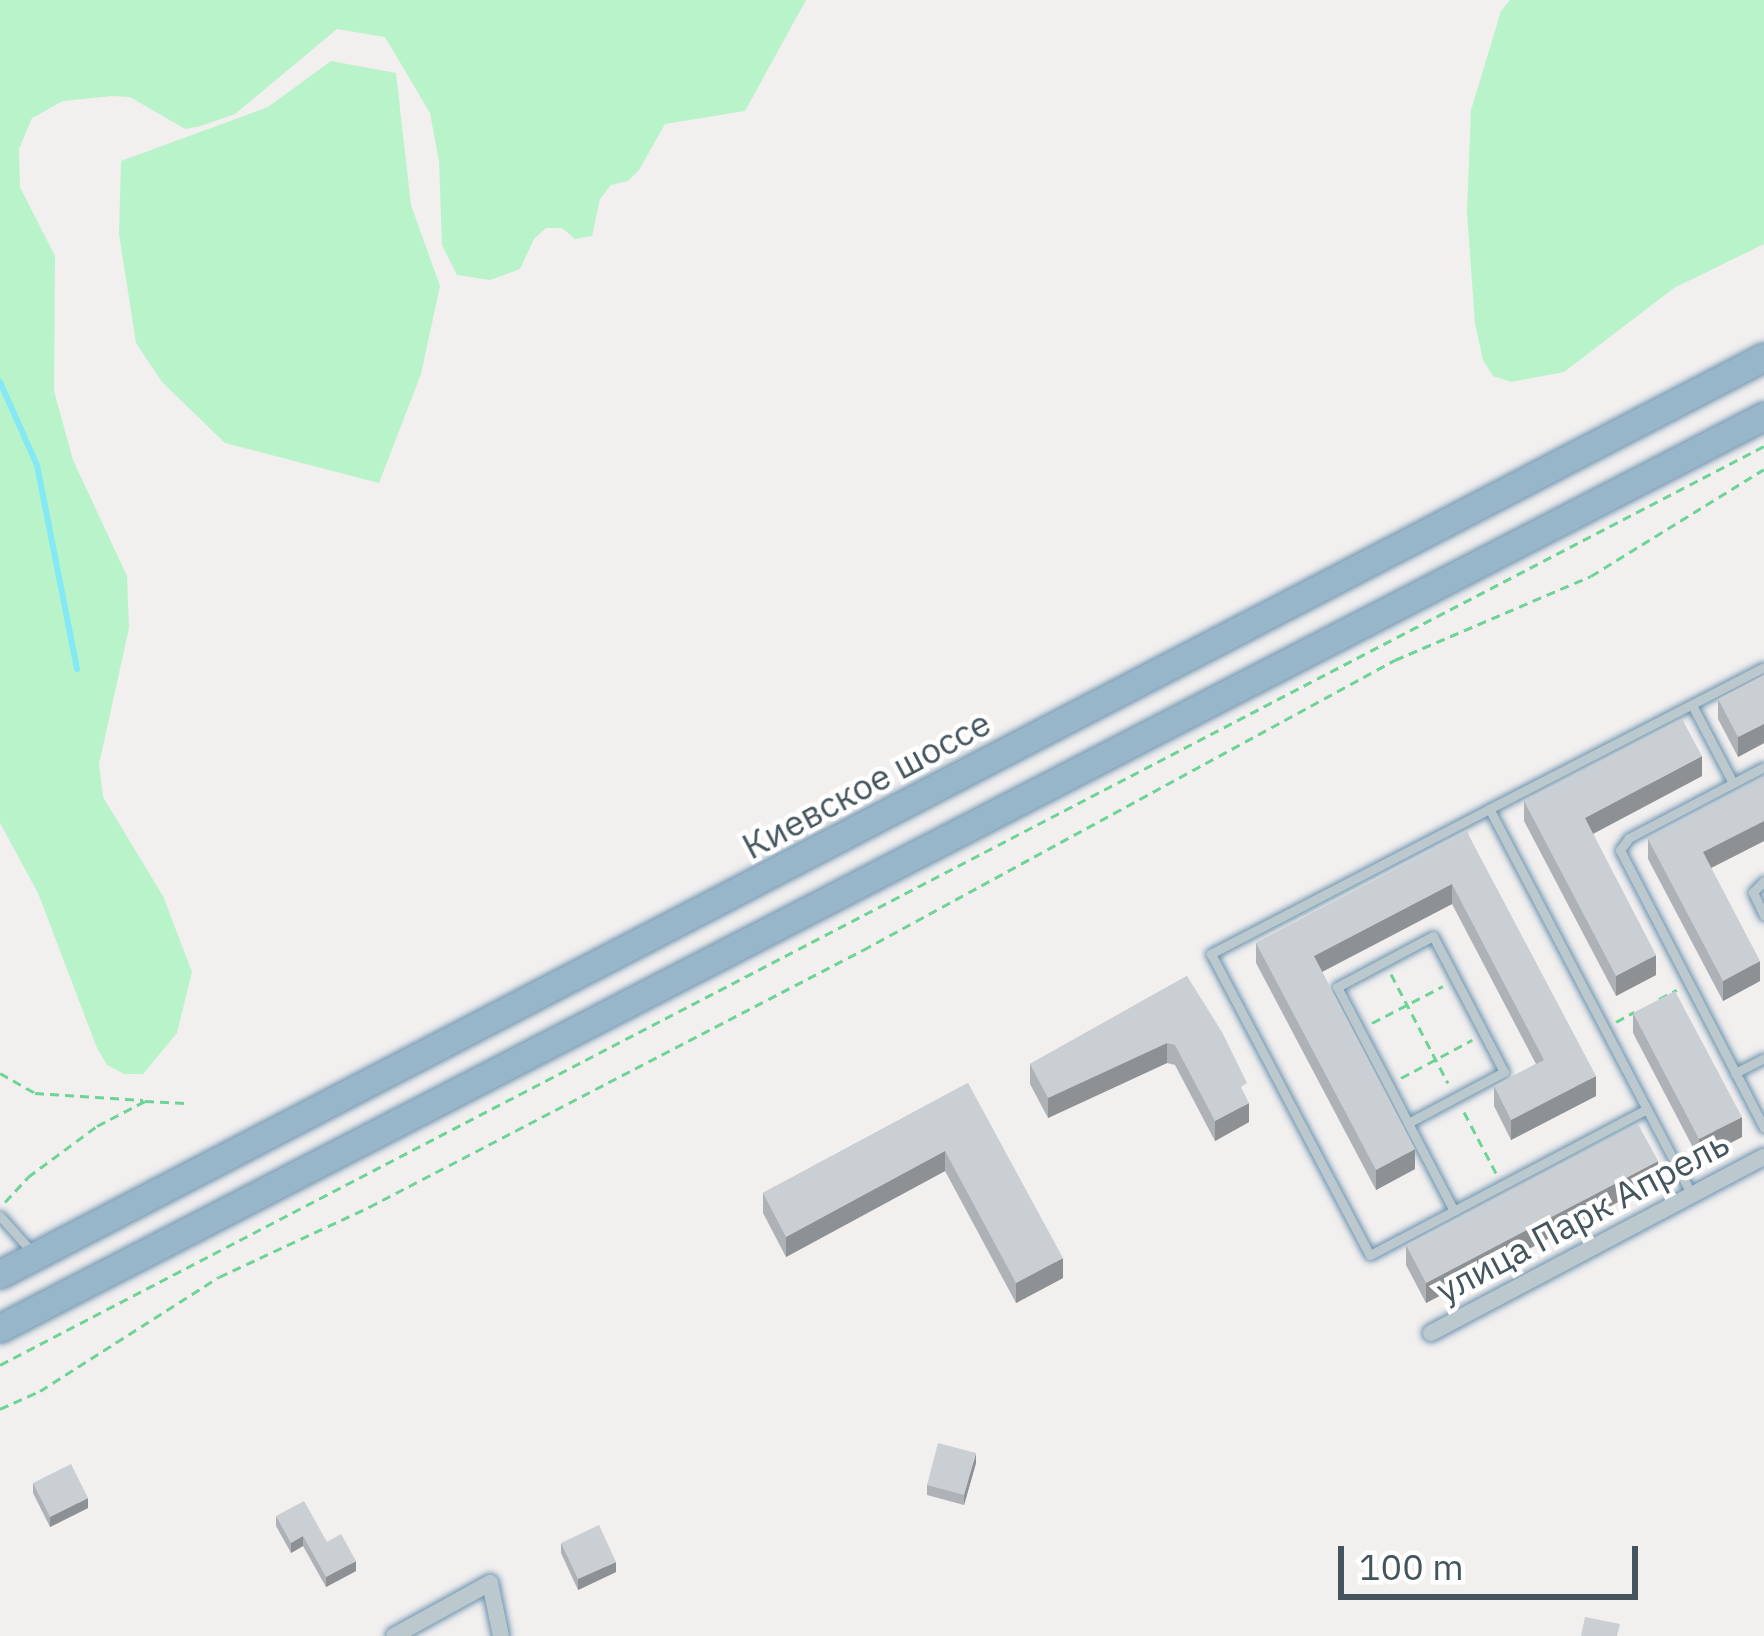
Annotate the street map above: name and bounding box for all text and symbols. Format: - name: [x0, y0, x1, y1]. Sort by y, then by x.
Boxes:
- street label: Киевское шоссе: [735, 700, 997, 868]
- street label: улица Парк Апрель: [1428, 1121, 1736, 1311]
- scale bar: [1344, 1522, 1644, 1596]
- text: 100 m: [1359, 1543, 1464, 1590]

